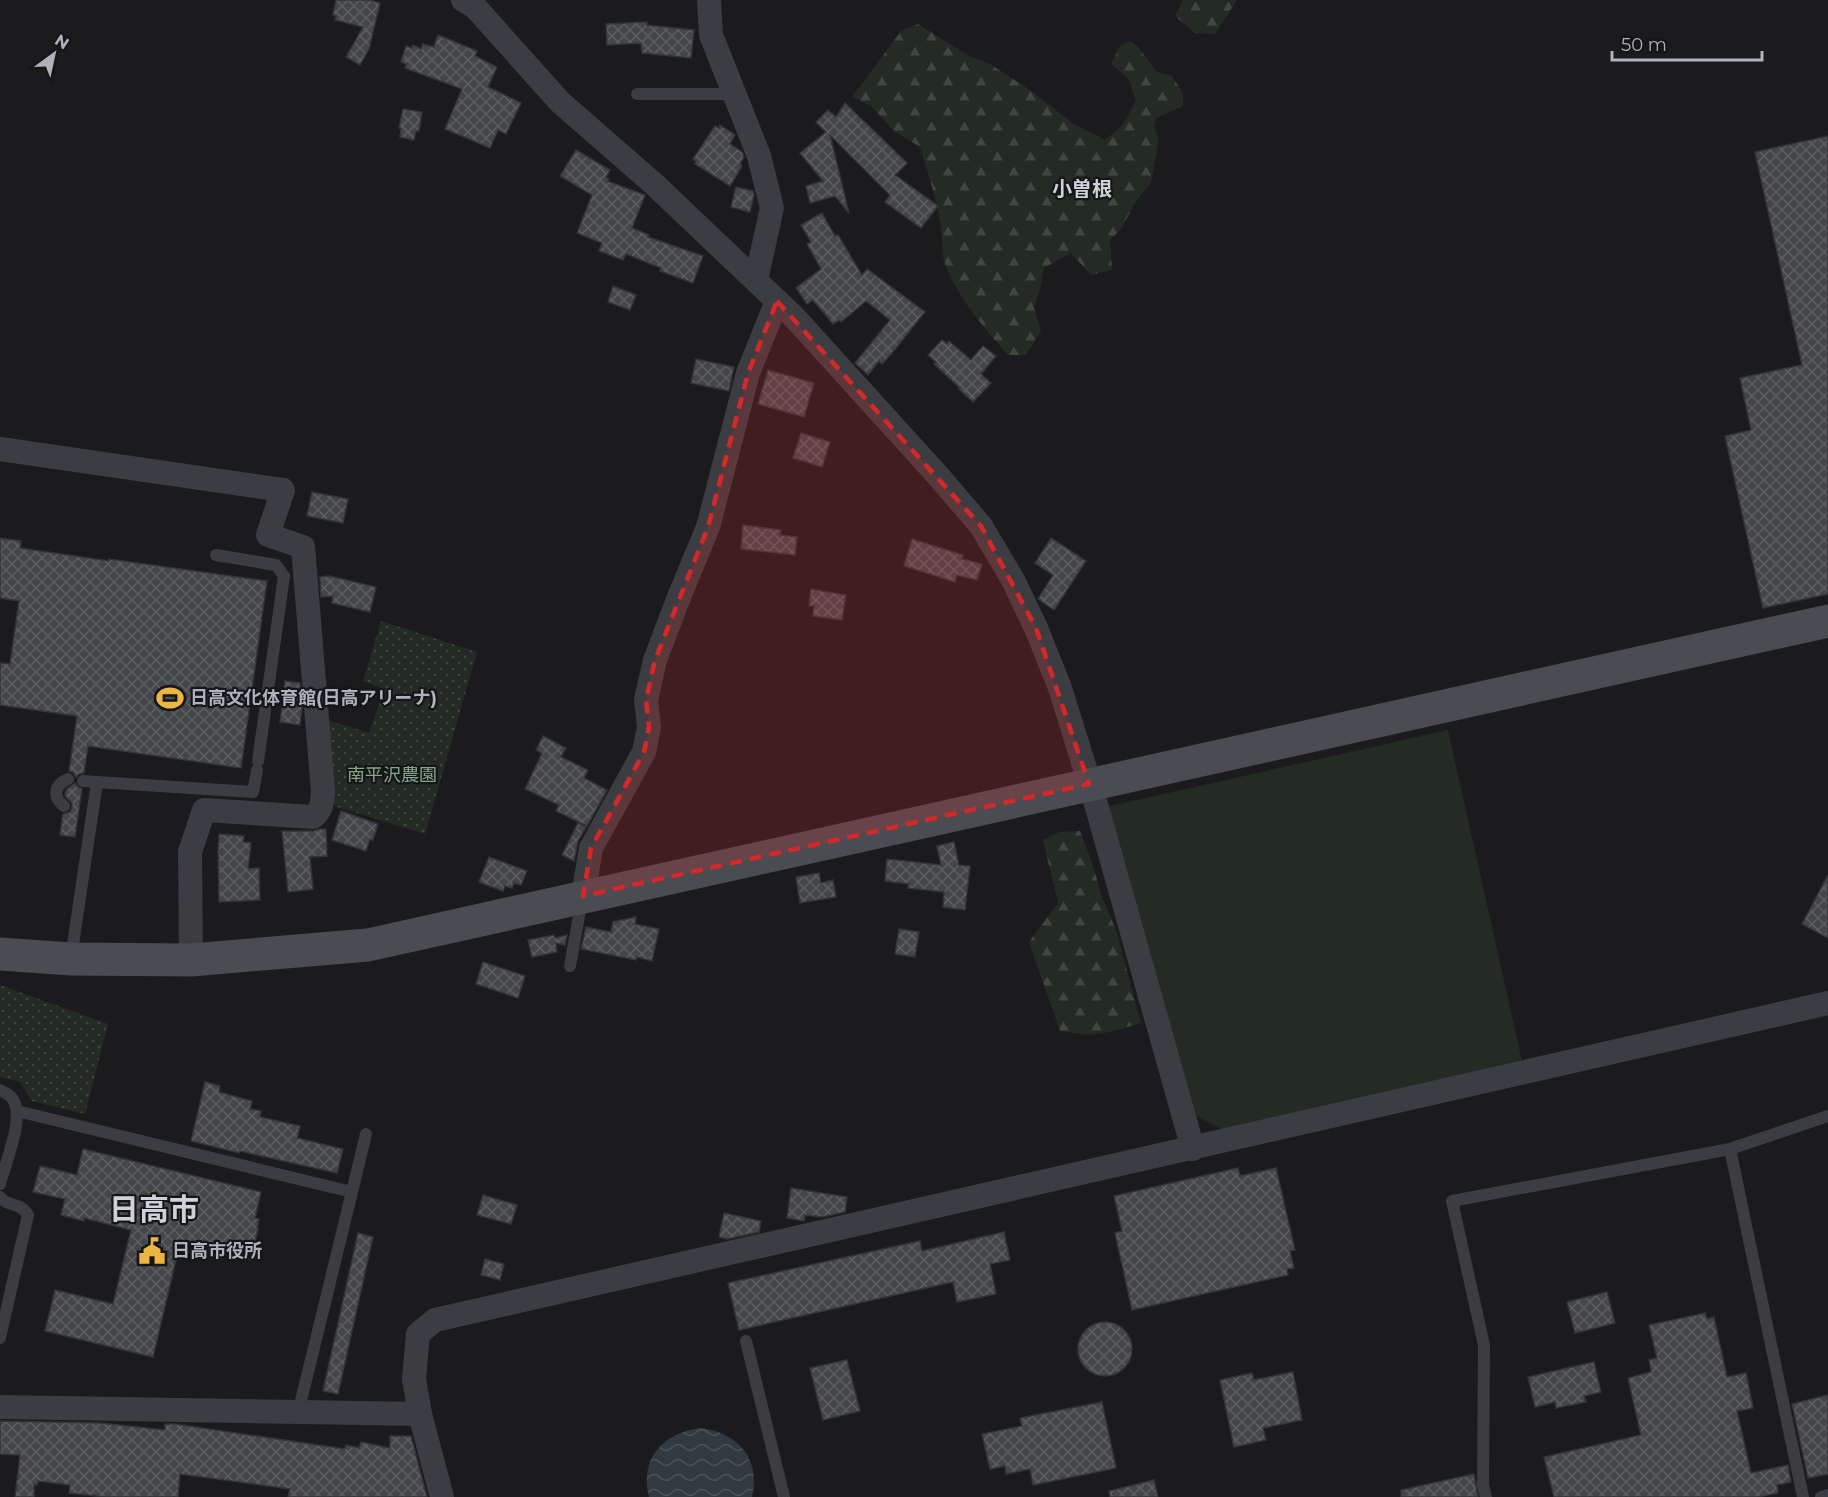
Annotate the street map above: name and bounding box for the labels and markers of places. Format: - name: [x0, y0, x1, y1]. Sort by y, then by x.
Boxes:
- sports icon: 日高文化体育館(日高アリーナ): [155, 683, 185, 713]
- place label: 日高文化体育館(日高アリーナ): [190, 687, 437, 709]
- public building icon: 日高市役所: [137, 1236, 167, 1266]
- place label: 日高市役所: [172, 1240, 262, 1262]

